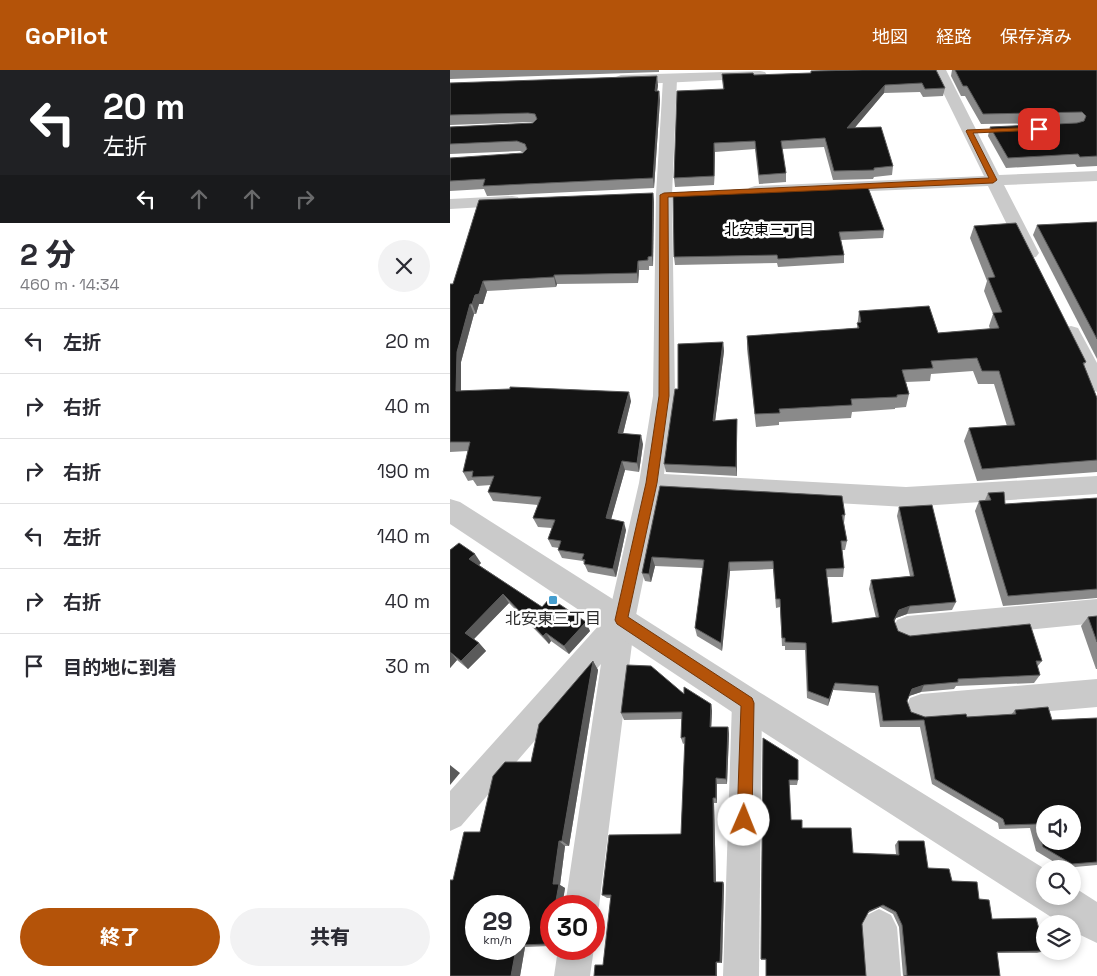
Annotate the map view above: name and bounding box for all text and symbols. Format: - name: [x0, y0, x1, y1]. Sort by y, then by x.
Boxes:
- text: GoPilot: [25, 20, 108, 51]
- text: 地図: [872, 25, 908, 48]
- text: 経路: [936, 25, 972, 48]
- text: 保存済み: [1000, 25, 1072, 48]
- text: 20 m: [103, 85, 185, 129]
- icon: left: [20, 90, 85, 155]
- pin: [1018, 108, 1060, 150]
- icon: arrive: [1025, 115, 1053, 143]
- text: 左折: [103, 132, 147, 160]
- icon: left: [132, 185, 160, 213]
- icon: ahead: [185, 185, 213, 213]
- icon: ahead: [238, 185, 266, 213]
- icon: right: [291, 185, 319, 213]
- district label: 北安東三丁目: [724, 220, 814, 239]
- text: 2 分: [20, 235, 75, 274]
- button: close: [378, 240, 430, 292]
- text: 460 m · 14:34: [20, 274, 120, 295]
- icon: left: [20, 327, 48, 355]
- text: 20 m: [385, 329, 430, 354]
- text: 左折: [63, 330, 101, 355]
- icon: right: [20, 392, 48, 420]
- text: 40 m: [385, 394, 430, 419]
- text: 右折: [63, 395, 101, 420]
- icon: right: [20, 457, 48, 485]
- text: 190 m: [377, 459, 430, 484]
- text: 右折: [63, 460, 101, 485]
- icon: left: [20, 522, 48, 550]
- text: 140 m: [377, 524, 430, 549]
- text: 左折: [63, 525, 101, 550]
- icon: right: [20, 587, 48, 615]
- text: 40 m: [385, 589, 430, 614]
- text: 右折: [63, 590, 101, 615]
- marker: 北安東三丁目: [547, 594, 559, 606]
- place label: 北安東三丁目: [505, 608, 601, 629]
- icon: arrive: [20, 652, 48, 680]
- text: 30 m: [385, 654, 430, 679]
- text: 目的地に到着: [63, 655, 177, 680]
- position arrow: [717, 793, 769, 845]
- map controls: [1036, 805, 1081, 960]
- button: sound: [1036, 805, 1081, 850]
- button: search: [1036, 860, 1081, 905]
- speed limit sign: 30: [540, 895, 605, 960]
- text: 29: [482, 905, 513, 937]
- button: 終了: [20, 908, 220, 966]
- button: 共有: [230, 908, 430, 966]
- button: layers: [1036, 915, 1081, 960]
- text: km/h: [483, 932, 512, 948]

